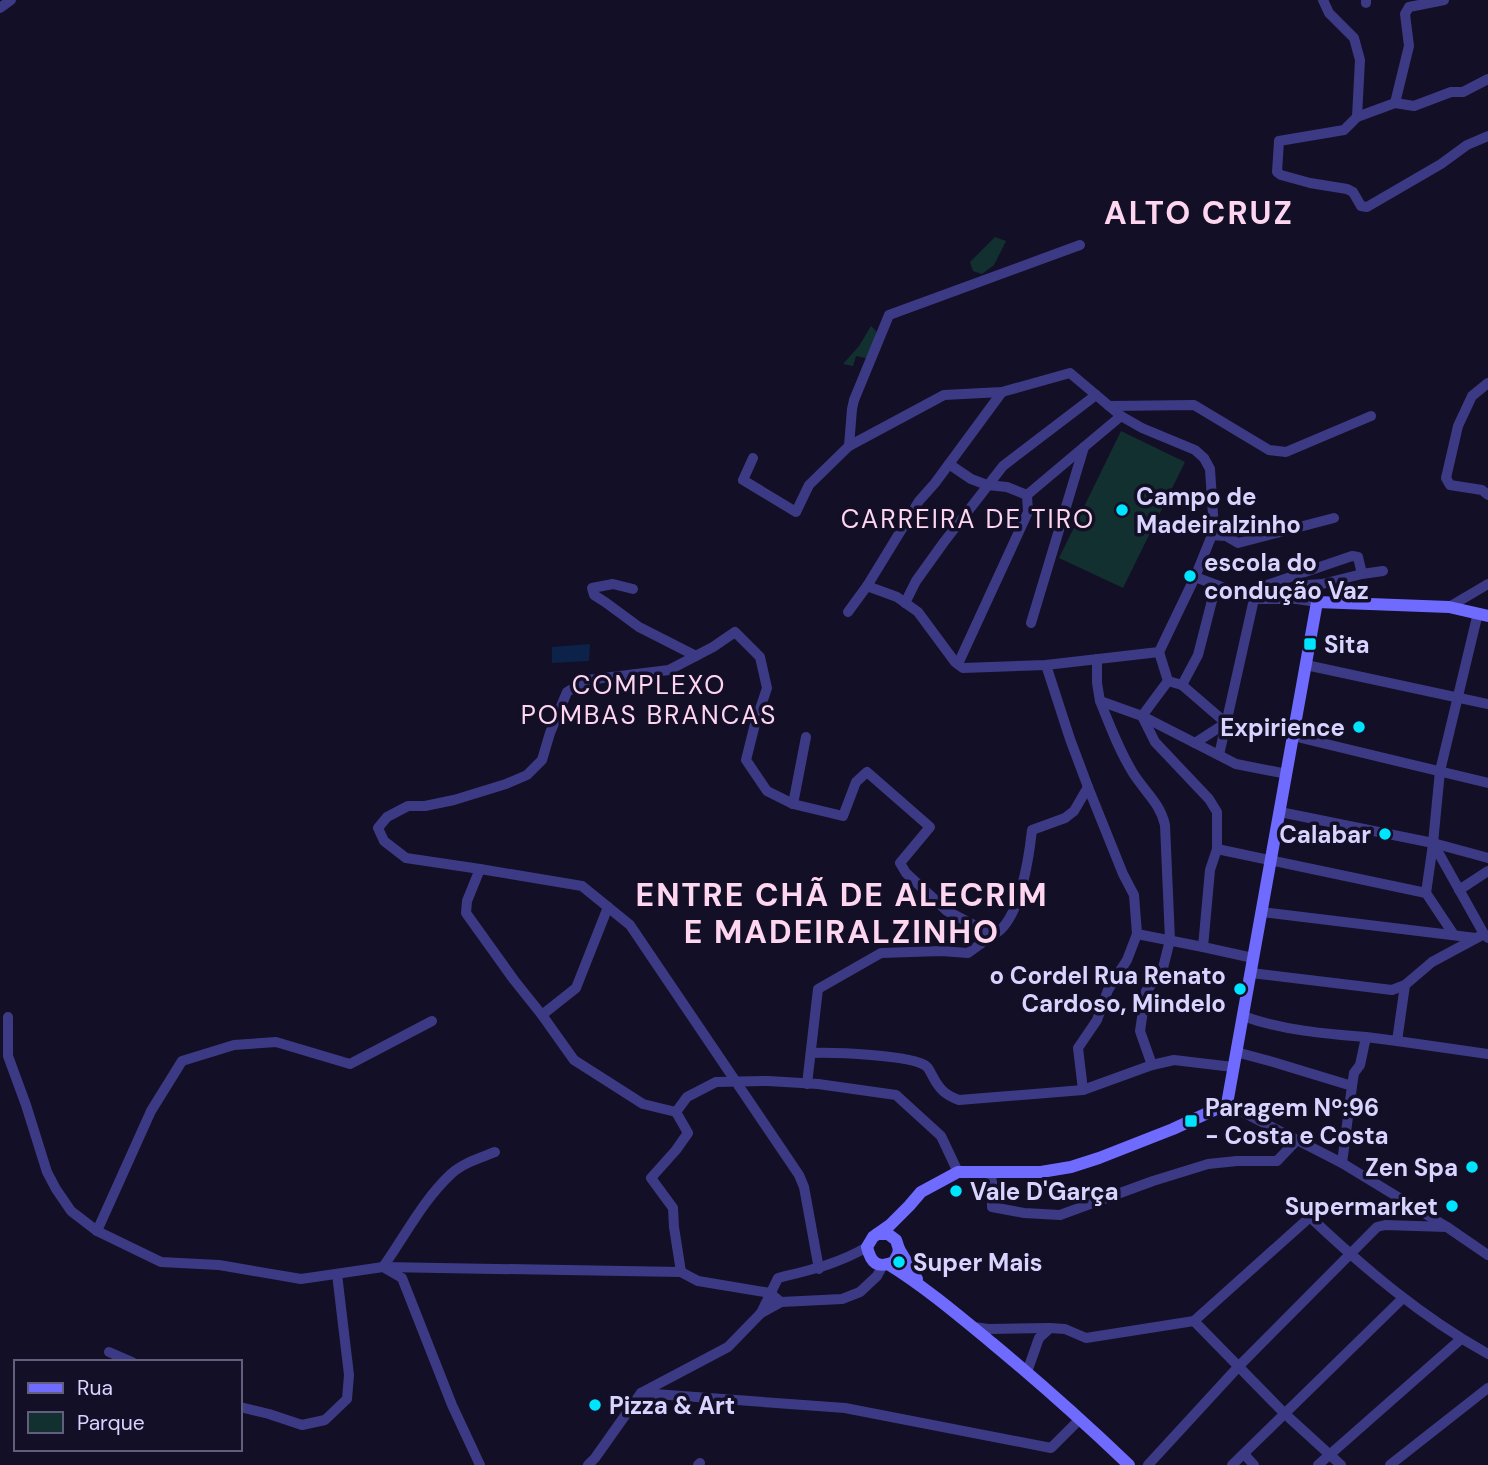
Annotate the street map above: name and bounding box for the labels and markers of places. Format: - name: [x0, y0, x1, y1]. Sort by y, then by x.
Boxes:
- place label: Campo de Madeiralzinho: [1136, 481, 1301, 540]
- marker: Campo de Madeiralzinho: [1114, 502, 1130, 518]
- place label: escola do condução Vaz: [1204, 547, 1369, 606]
- marker: escola do condução Vaz: [1182, 568, 1198, 584]
- place label: Sita: [1324, 629, 1370, 660]
- marker: Sita: [1302, 636, 1318, 652]
- place label: Expirience: [1220, 712, 1345, 743]
- marker: Expirience: [1351, 719, 1367, 735]
- place label: Calabar: [1279, 819, 1371, 850]
- marker: Calabar: [1377, 826, 1393, 842]
- place label: o Cordel Rua Renato Cardoso, Mindelo: [990, 960, 1226, 1019]
- marker: o Cordel Rua Renato Cardoso, Mindelo: [1232, 981, 1248, 997]
- place label: Paragem Nº:96 - Costa e Costa: [1205, 1092, 1389, 1151]
- marker: Paragem Nº:96 - Costa e Costa: [1183, 1113, 1199, 1129]
- place label: Zen Spa: [1365, 1152, 1458, 1183]
- marker: Zen Spa: [1464, 1159, 1480, 1175]
- place label: Vale D'Garça: [970, 1176, 1119, 1207]
- marker: Vale D'Garça: [948, 1183, 964, 1199]
- place label: Supermarket: [1285, 1191, 1438, 1222]
- marker: Supermarket: [1444, 1198, 1460, 1214]
- place label: Super Mais: [913, 1247, 1043, 1278]
- marker: Super Mais: [891, 1254, 907, 1270]
- place label: Pizza & Art: [609, 1390, 735, 1421]
- marker: Pizza & Art: [587, 1397, 603, 1413]

